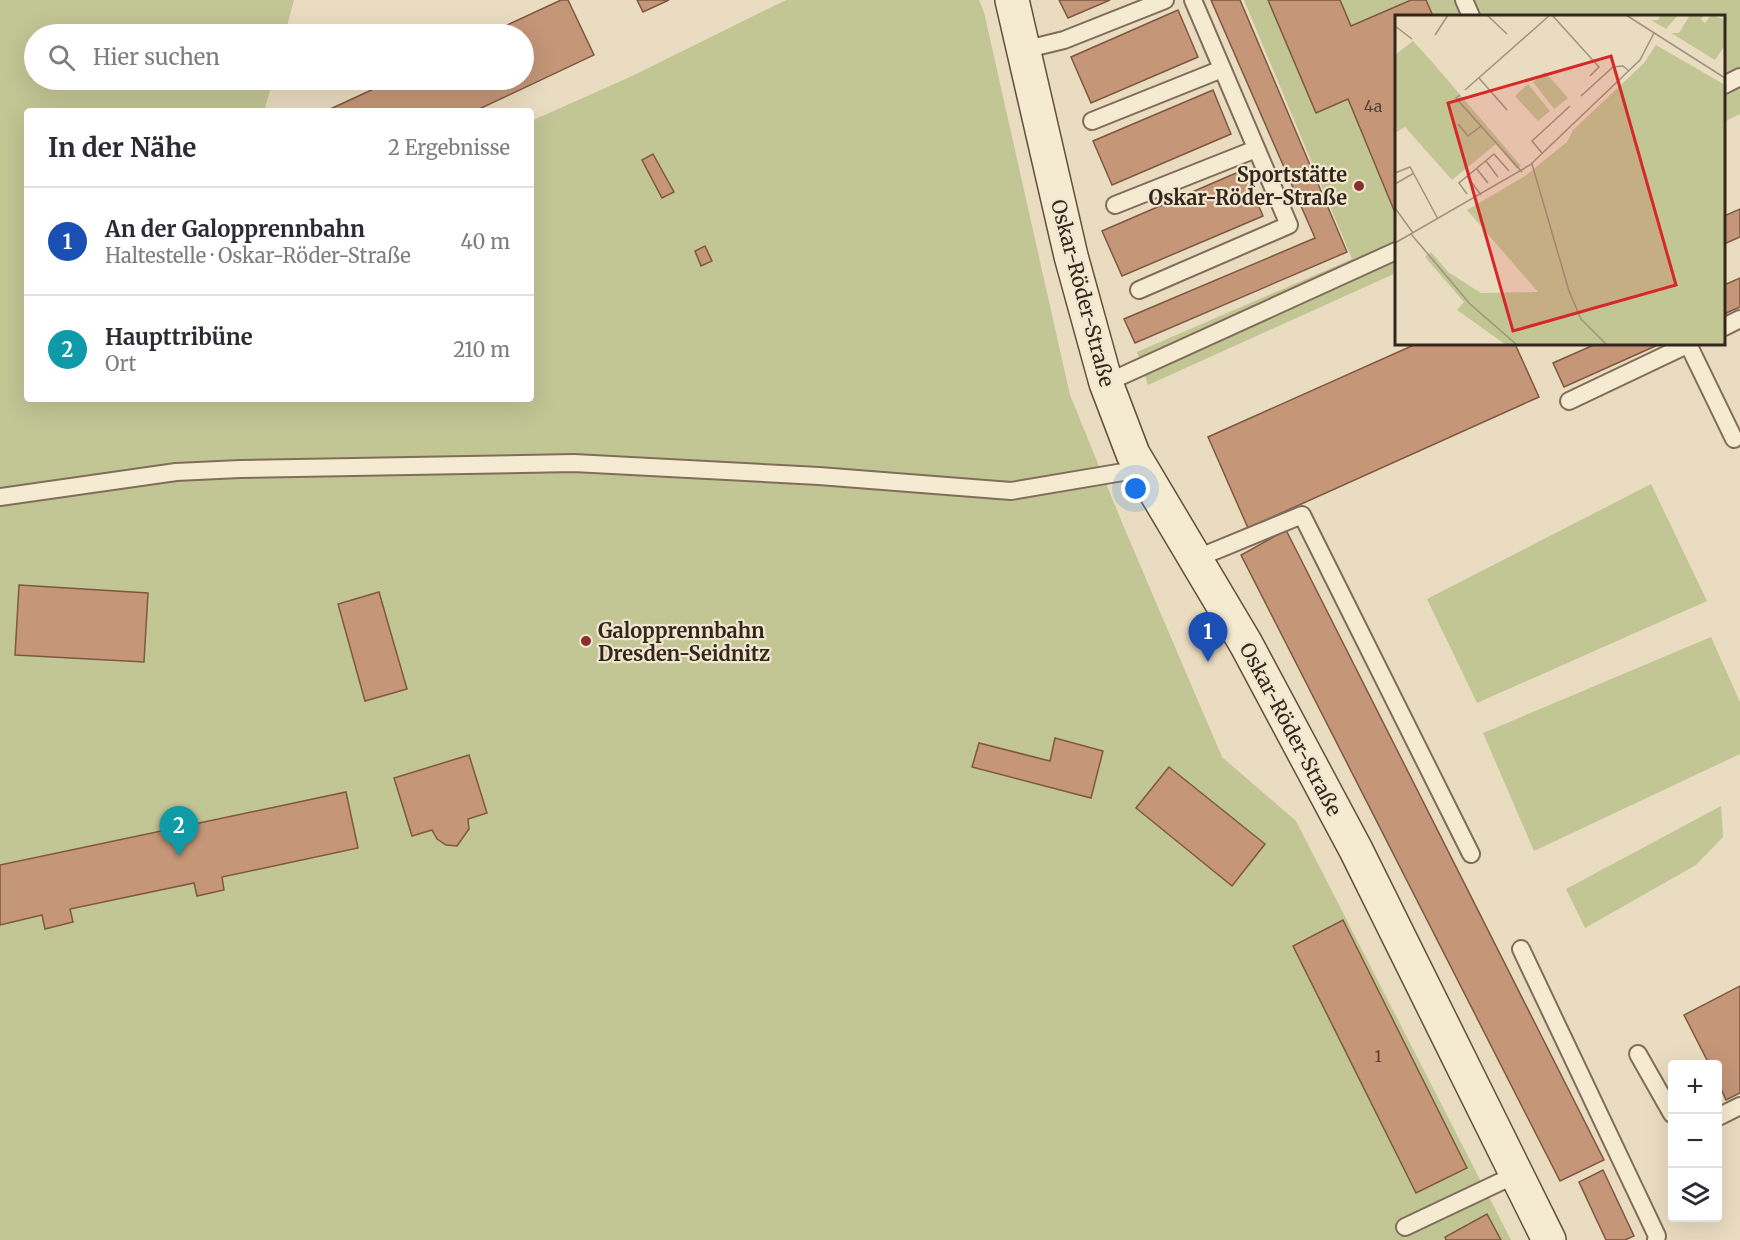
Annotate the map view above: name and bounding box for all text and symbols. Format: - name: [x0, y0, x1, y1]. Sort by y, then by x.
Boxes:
- inset map: [1395, 15, 1725, 345]
- search box: [24, 24, 534, 90]
- icon: search: [45, 41, 78, 74]
- text: Hier suchen: [93, 43, 220, 71]
- house number: 4a: [1364, 96, 1383, 116]
- text: In der Nähe: [48, 131, 196, 164]
- text: 2 Ergebnisse: [388, 135, 510, 160]
- place label: Sportstätte Oskar-Röder-Straße: [1149, 162, 1347, 210]
- marker: Sportstätte Oskar-Röder-Straße: [1352, 179, 1366, 193]
- street label: Oskar-Röder-Straße: [1046, 197, 1120, 389]
- text: An der Galopprennbahn: [105, 215, 365, 243]
- text: 1: [63, 229, 72, 254]
- text: 40 m: [460, 229, 510, 254]
- text: Haltestelle · Oskar-Röder-Straße: [105, 243, 411, 268]
- text: Haupttribüne: [105, 323, 253, 351]
- text: 2: [62, 337, 73, 362]
- text: 210 m: [453, 337, 510, 362]
- text: Ort: [105, 351, 136, 376]
- your location: [1121, 474, 1150, 503]
- pin: 1: [1188, 612, 1228, 662]
- place label: Galopprennbahn Dresden-Seidnitz: [598, 618, 770, 666]
- marker: Galopprennbahn Dresden-Seidnitz: [579, 634, 593, 648]
- street label: Oskar-Röder-Straße: [1235, 638, 1347, 820]
- pin: 2: [160, 806, 198, 856]
- house number: 1: [1374, 1046, 1382, 1066]
- map controls: [1668, 1060, 1722, 1222]
- button: +: [1668, 1060, 1722, 1114]
- button: −: [1668, 1114, 1722, 1168]
- button: layers: [1668, 1168, 1722, 1222]

